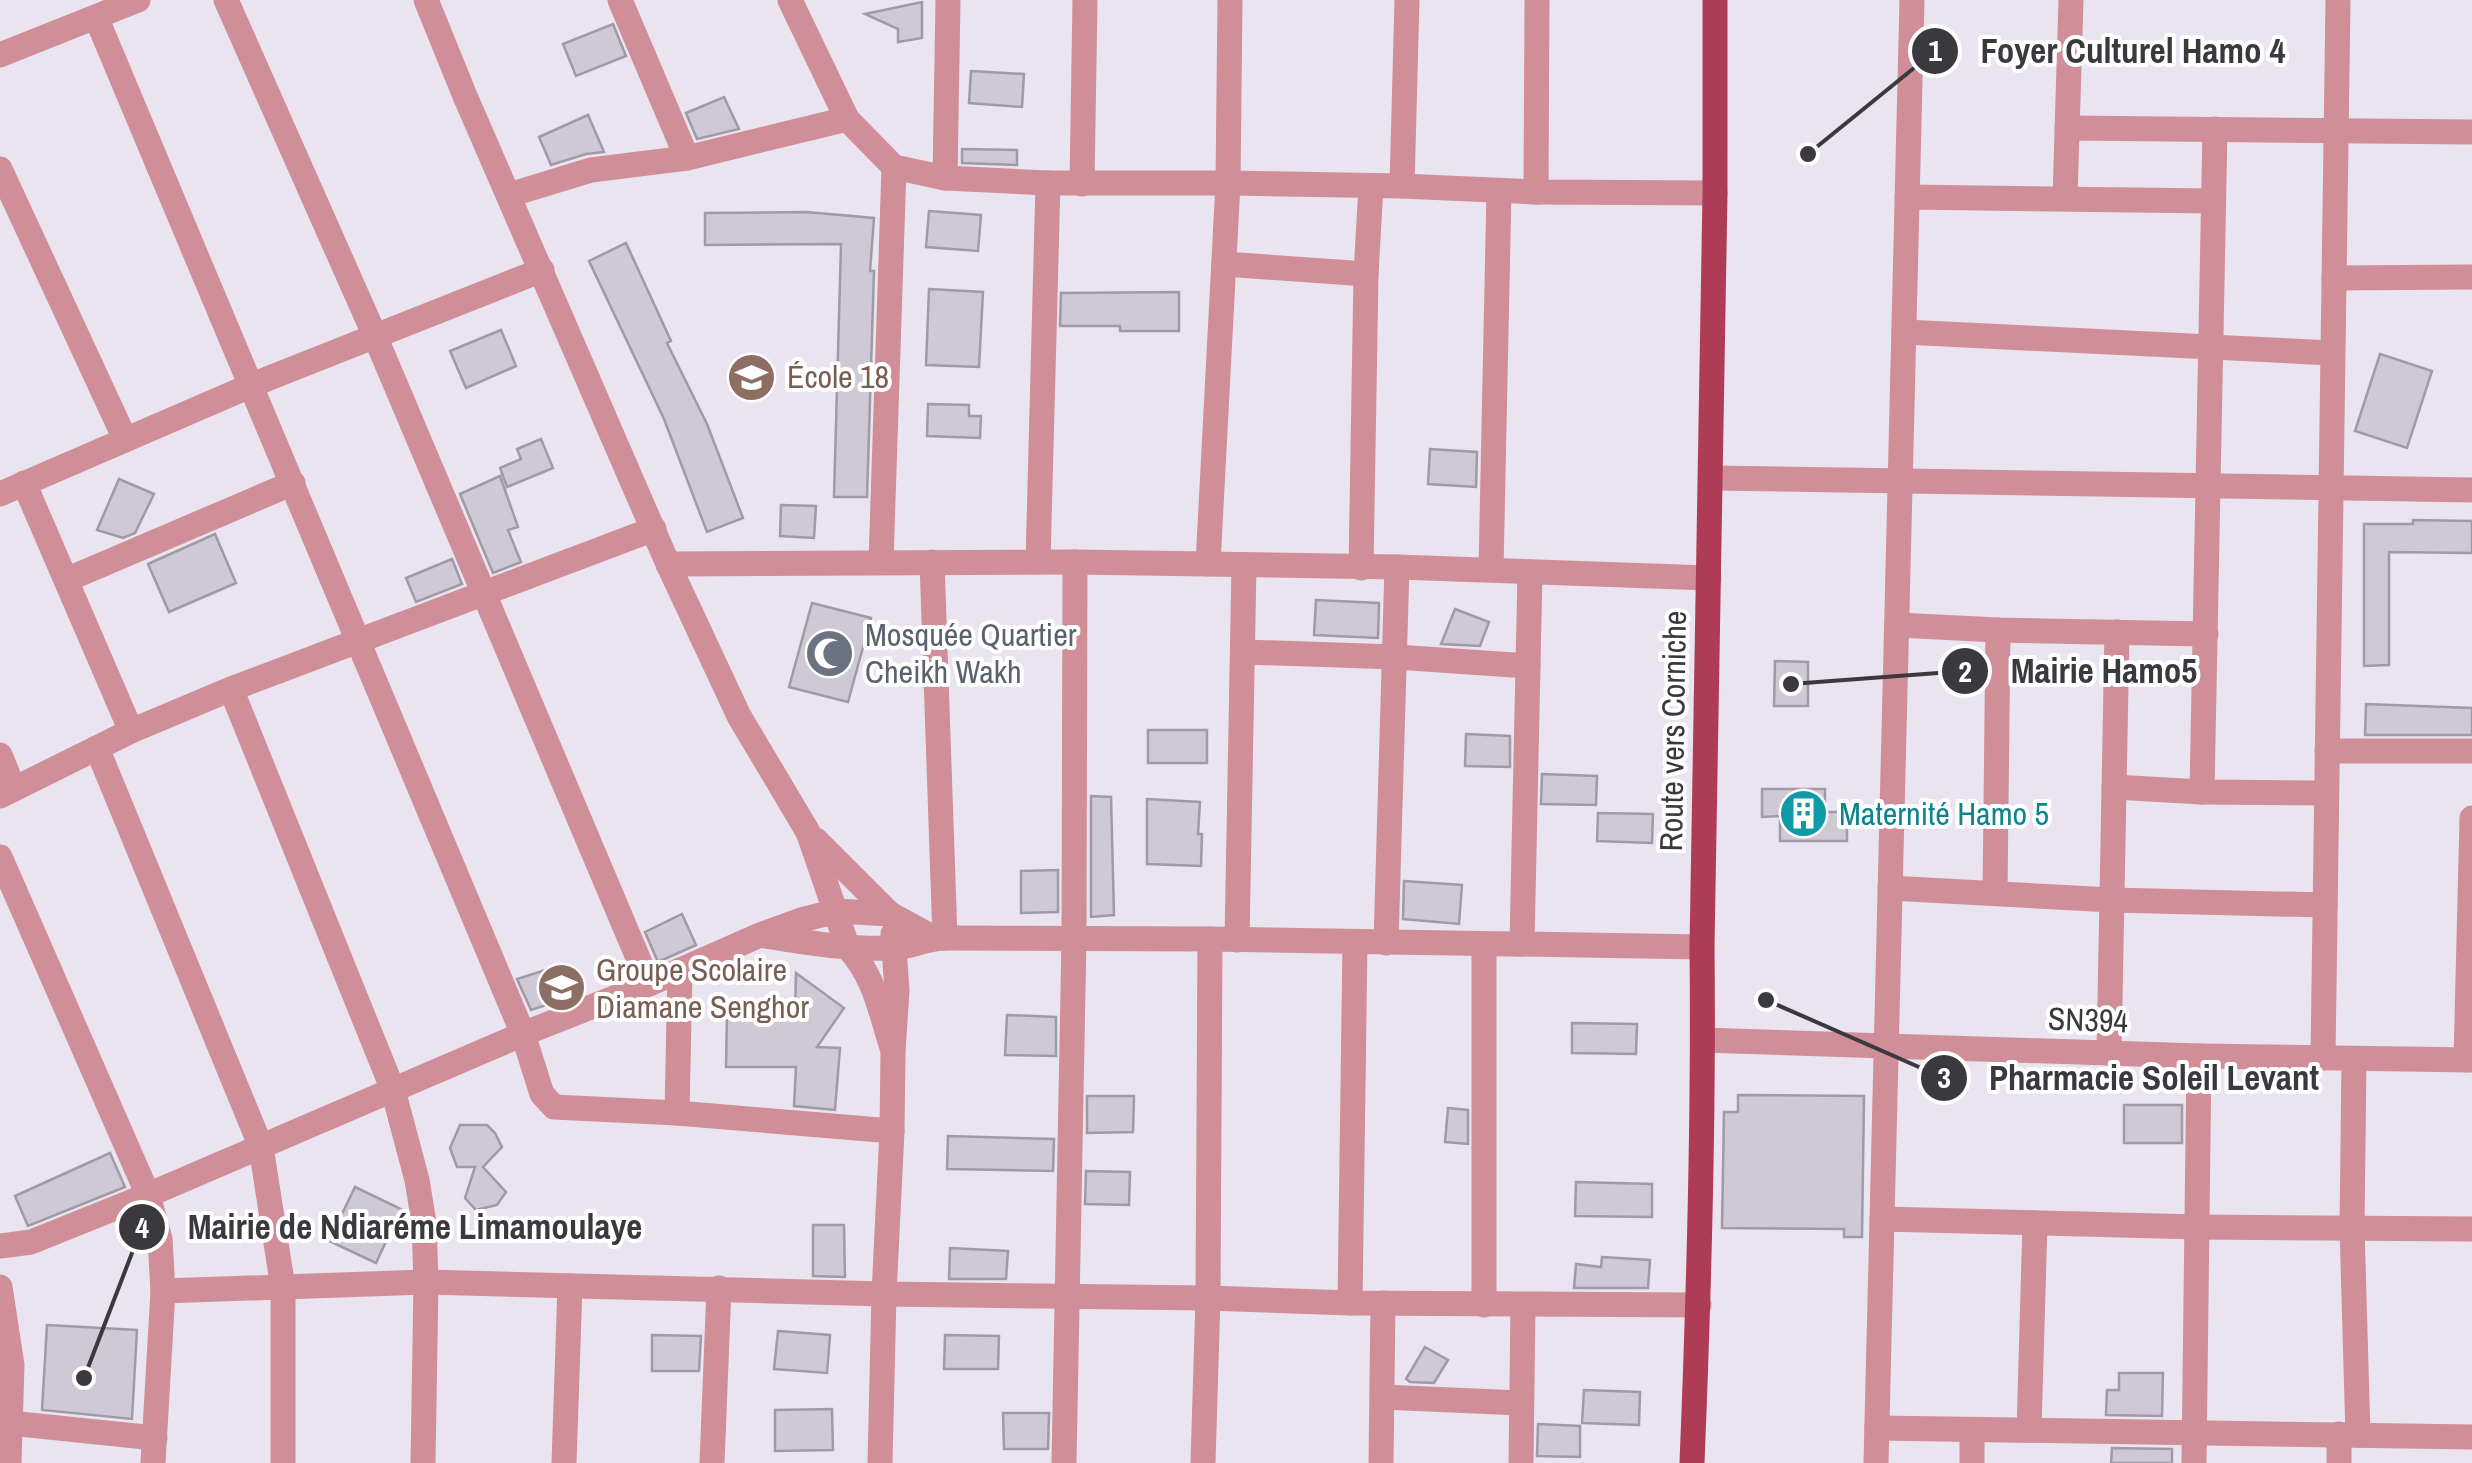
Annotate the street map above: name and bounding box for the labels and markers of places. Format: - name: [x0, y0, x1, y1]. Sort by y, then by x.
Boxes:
- callout: Foyer Culturel Hamo 4: [1910, 18, 2305, 83]
- school or university icon: École 18: [726, 351, 778, 403]
- place label: École 18: [787, 355, 889, 398]
- place label: Mosquée Quartier Cheikh Wakh: [865, 613, 1077, 693]
- mosque icon: Mosquée Quartier Cheikh Wakh: [804, 627, 856, 679]
- callout: Mairie Hamo5: [1940, 639, 2217, 704]
- building icon: Maternité Hamo 5: [1778, 788, 1830, 840]
- place label: Maternité Hamo 5: [1839, 792, 2049, 835]
- place label: Groupe Scolaire Diamane Senghor: [596, 948, 809, 1028]
- school or university icon: Groupe Scolaire Diamane Senghor: [535, 962, 587, 1014]
- callout: Pharmacie Soleil Levant: [1919, 1045, 2339, 1110]
- callout: Mairie de Ndiaréme Limamoulaye: [117, 1195, 662, 1260]

